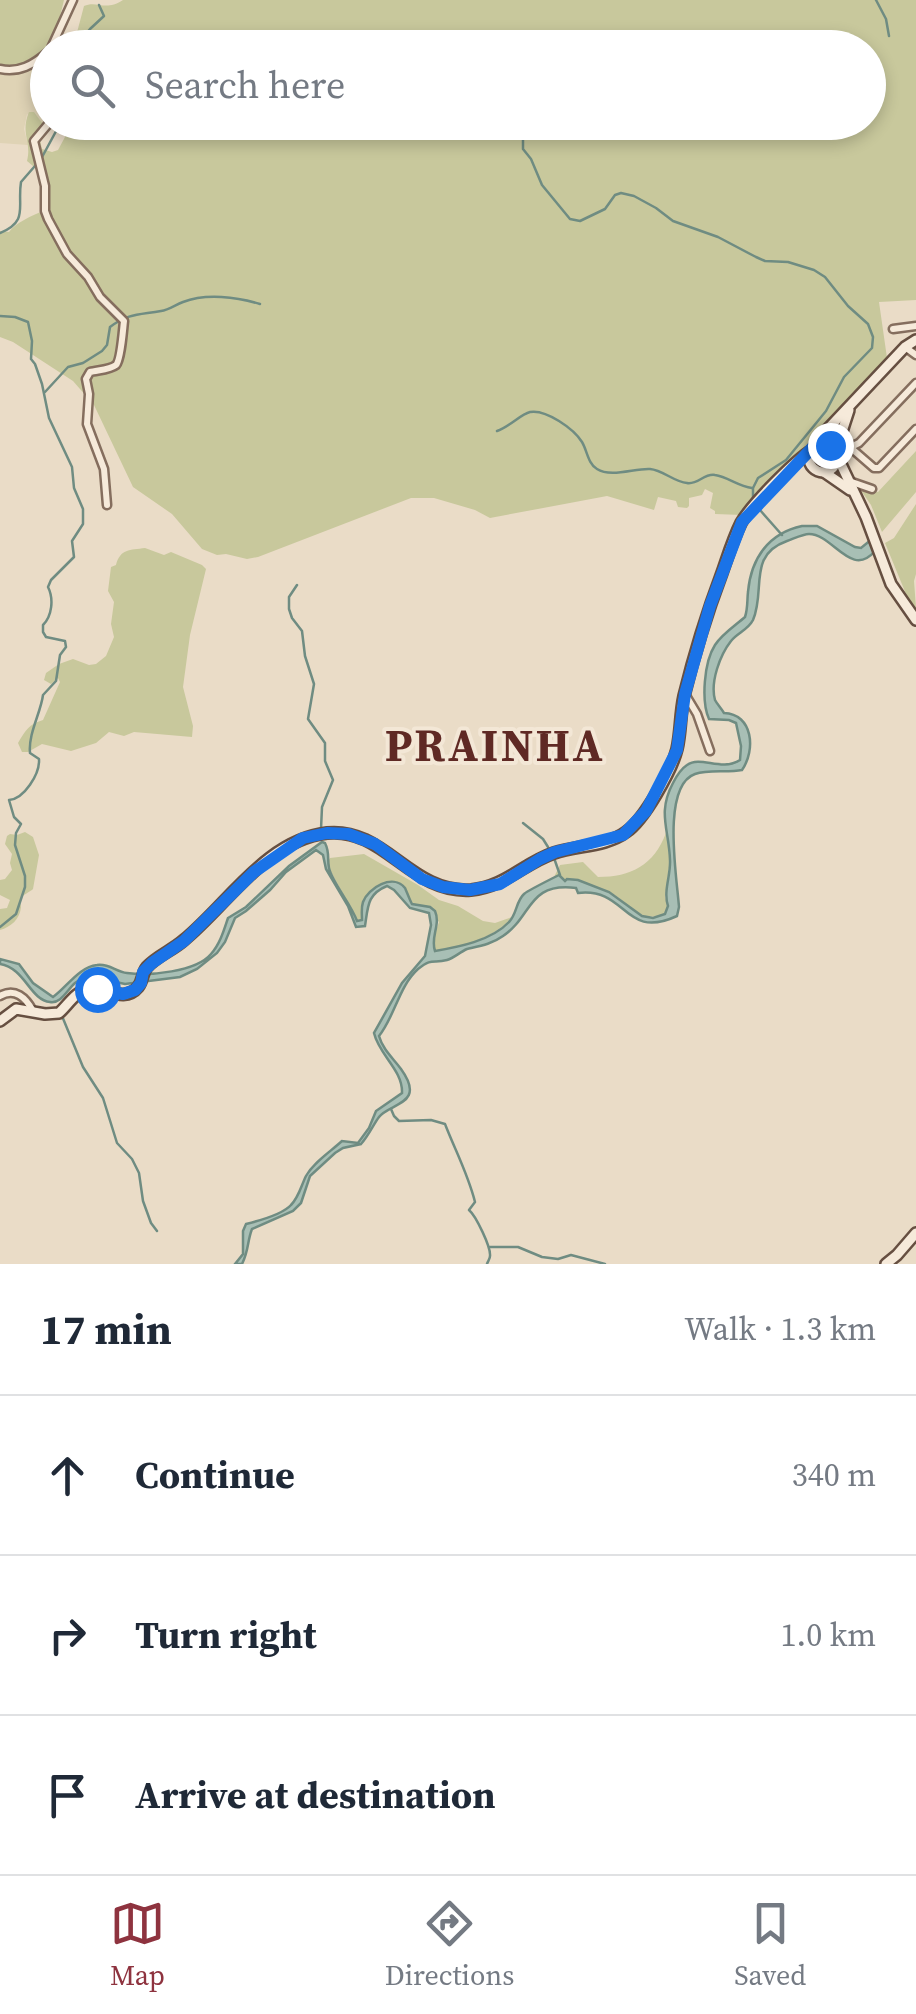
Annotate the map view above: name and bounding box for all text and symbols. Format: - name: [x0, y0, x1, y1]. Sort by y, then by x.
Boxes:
- search box: [30, 30, 886, 140]
- icon: search: [65, 58, 120, 113]
- text: Search here: [145, 59, 345, 111]
- route end: [808, 423, 854, 469]
- district label: PRAINHA: [385, 714, 605, 776]
- route start: [75, 967, 121, 1013]
- text: 17 min: [40, 1300, 172, 1358]
- text: Walk · 1.3 km: [684, 1307, 876, 1351]
- icon: ahead: [40, 1448, 95, 1503]
- text: Continue: [135, 1449, 295, 1501]
- text: 340 m: [792, 1453, 876, 1497]
- icon: right: [40, 1608, 95, 1663]
- text: Turn right: [135, 1609, 317, 1661]
- text: 1.0 km: [781, 1613, 876, 1657]
- icon: arrive: [40, 1768, 95, 1823]
- text: Arrive at destination: [135, 1769, 496, 1821]
- tab: Map: [110, 1896, 165, 1994]
- tab: Directions: [385, 1896, 514, 1994]
- tab: Saved: [734, 1896, 806, 1994]

